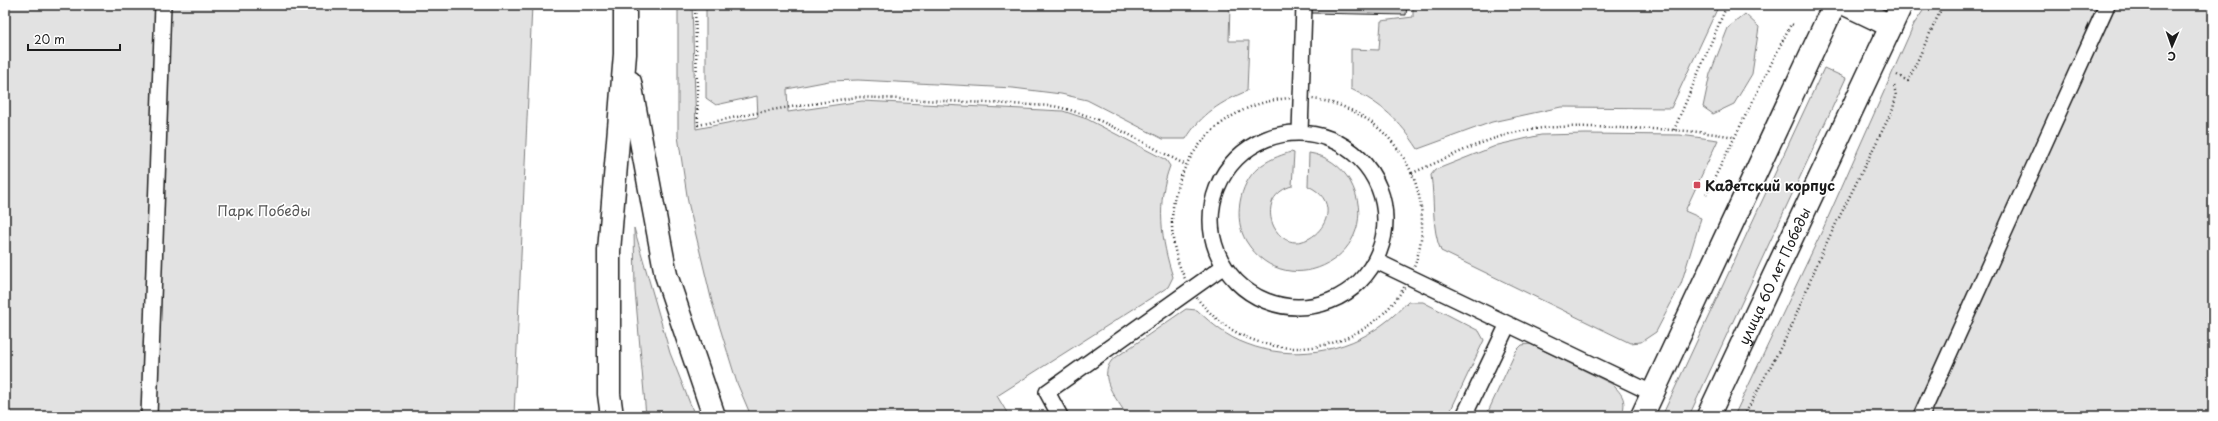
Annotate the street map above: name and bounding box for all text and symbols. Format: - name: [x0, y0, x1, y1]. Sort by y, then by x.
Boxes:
- scale bar: [28, 26, 120, 52]
- north arrow: [2152, 26, 2192, 66]
- text: 20 m: [34, 30, 65, 48]
- text: С: [2167, 48, 2176, 65]
- place label: Кадетский корпус: [1705, 175, 1835, 196]
- marker: Кадетский корпус: [1692, 180, 1702, 190]
- park label: Парк Победы: [217, 200, 311, 221]
- street label: улица 60 лет Победы: [1733, 204, 1815, 348]

